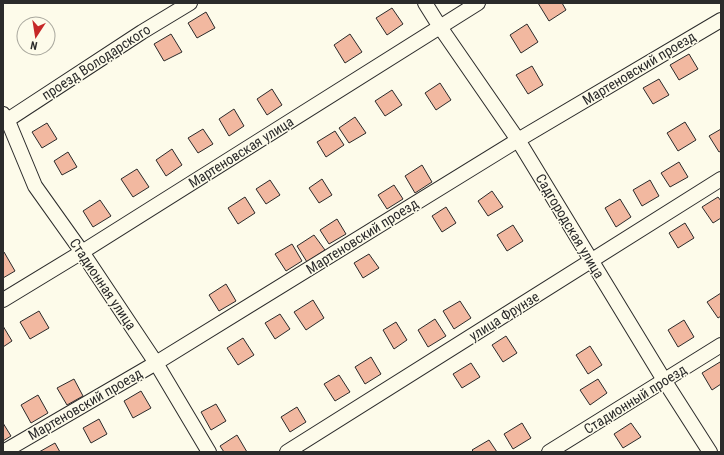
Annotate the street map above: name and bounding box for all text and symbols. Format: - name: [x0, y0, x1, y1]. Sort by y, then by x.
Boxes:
- north arrow: [16, 16, 56, 56]
- street label: проезд Володарского: [39, 21, 153, 103]
- street label: Мартеновский проезд: [580, 28, 699, 108]
- text: N: [29, 38, 39, 52]
- street label: Мартеновская улица: [186, 113, 296, 191]
- street label: Садгородская улица: [533, 171, 607, 281]
- street label: Мартеновский проезд: [303, 195, 421, 277]
- street label: Стадионная улица: [66, 235, 140, 333]
- street label: улица Фрунзе: [466, 288, 542, 344]
- street label: Стадионный проезд: [581, 361, 690, 437]
- street label: Мартеновский проезд: [25, 365, 145, 443]

